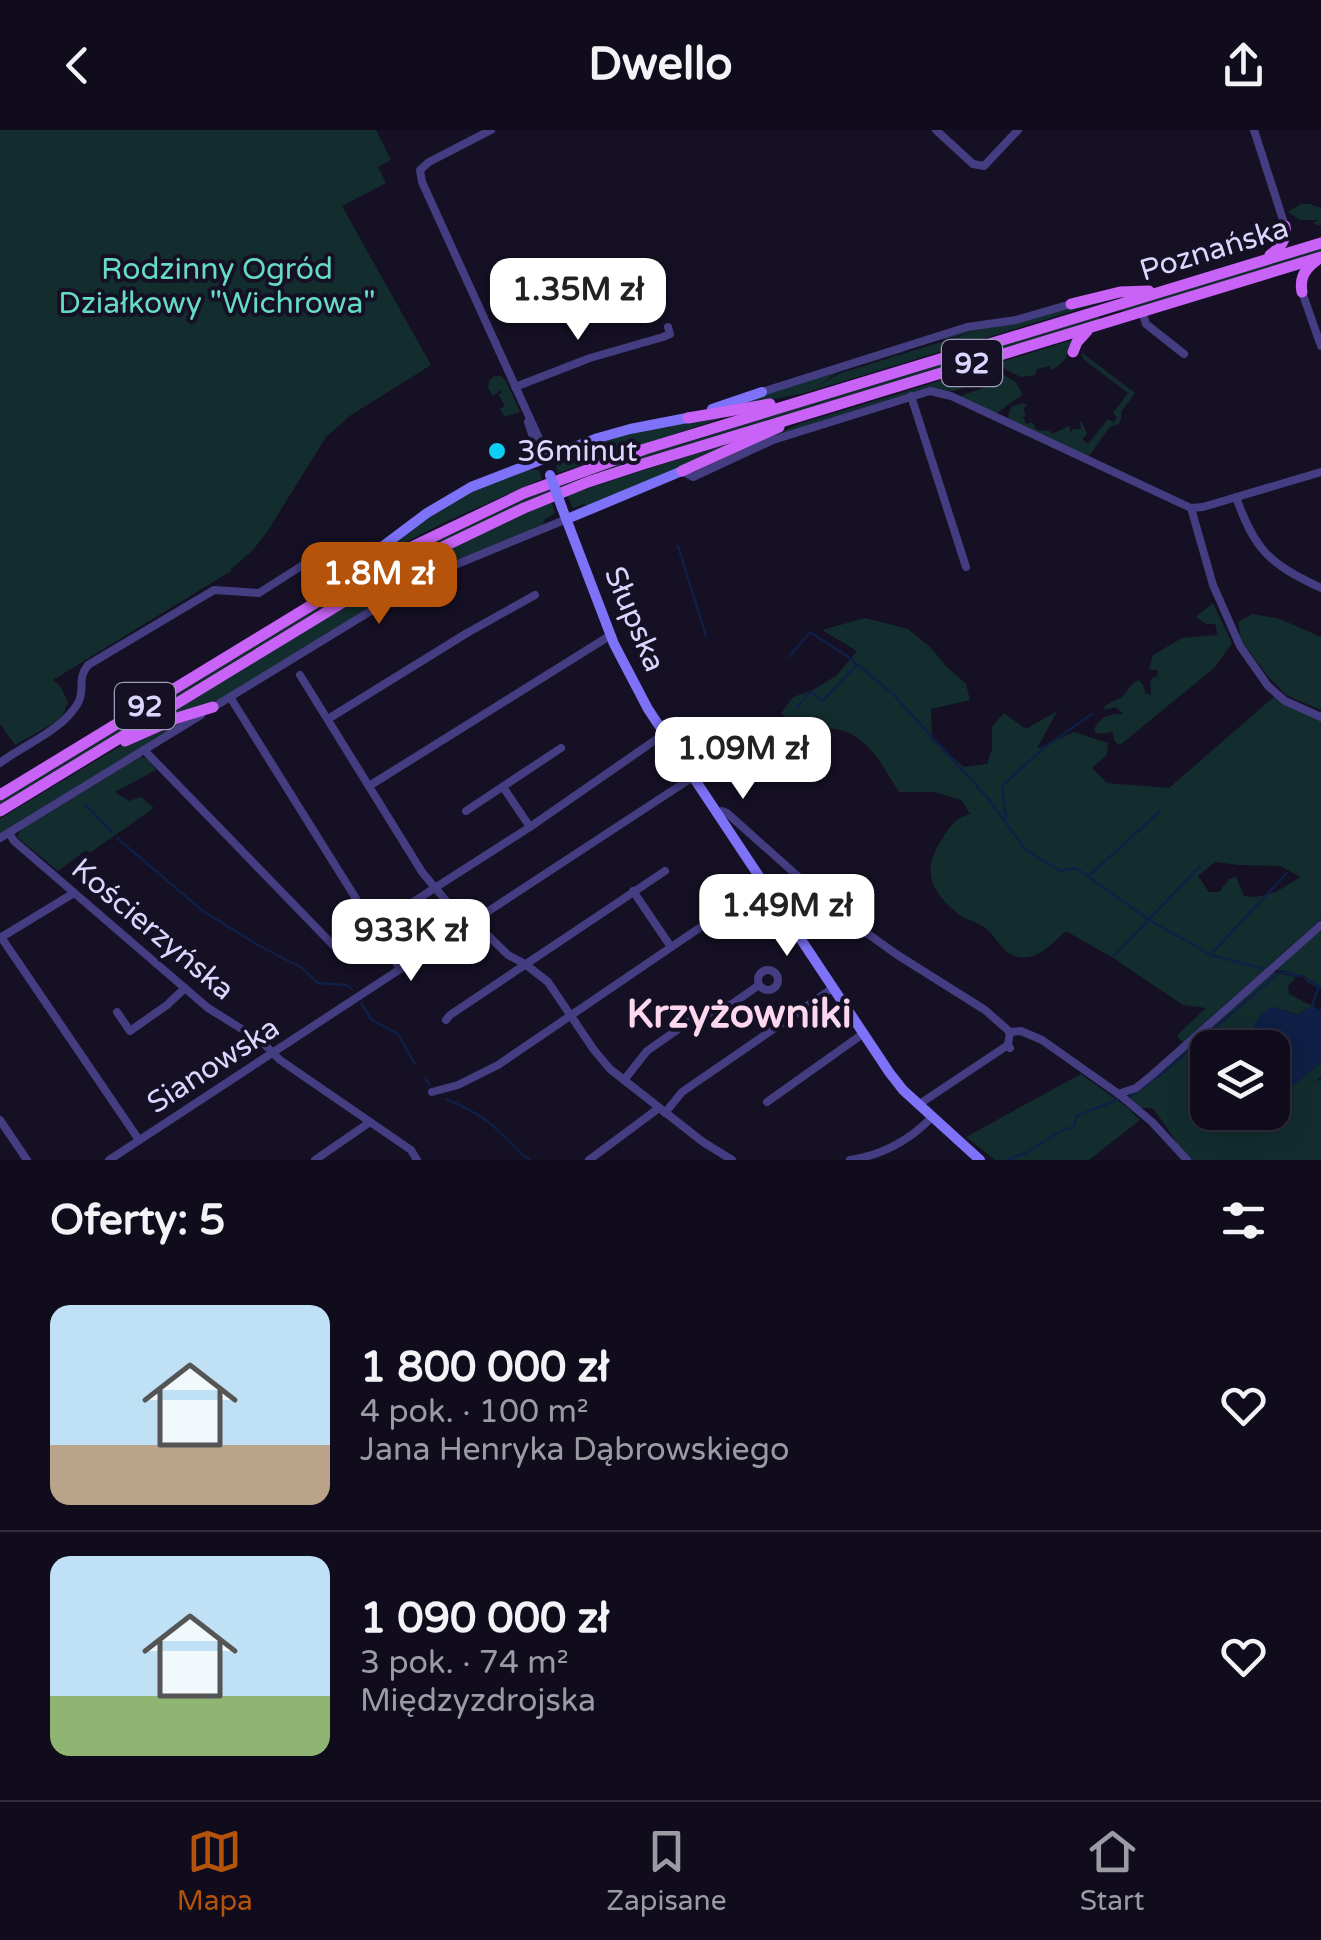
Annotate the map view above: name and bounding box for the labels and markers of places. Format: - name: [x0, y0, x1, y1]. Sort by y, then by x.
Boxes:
- pin: 1.35M zł: [475, 258, 681, 343]
- place label: 36minut: [517, 433, 638, 470]
- marker: 36minut: [486, 440, 508, 462]
- pin: 1.8M zł: [287, 542, 471, 627]
- pin: 1.09M zł: [640, 717, 846, 802]
- pin: 1.49M zł: [684, 874, 890, 959]
- pin: 933K zł: [319, 899, 503, 984]

